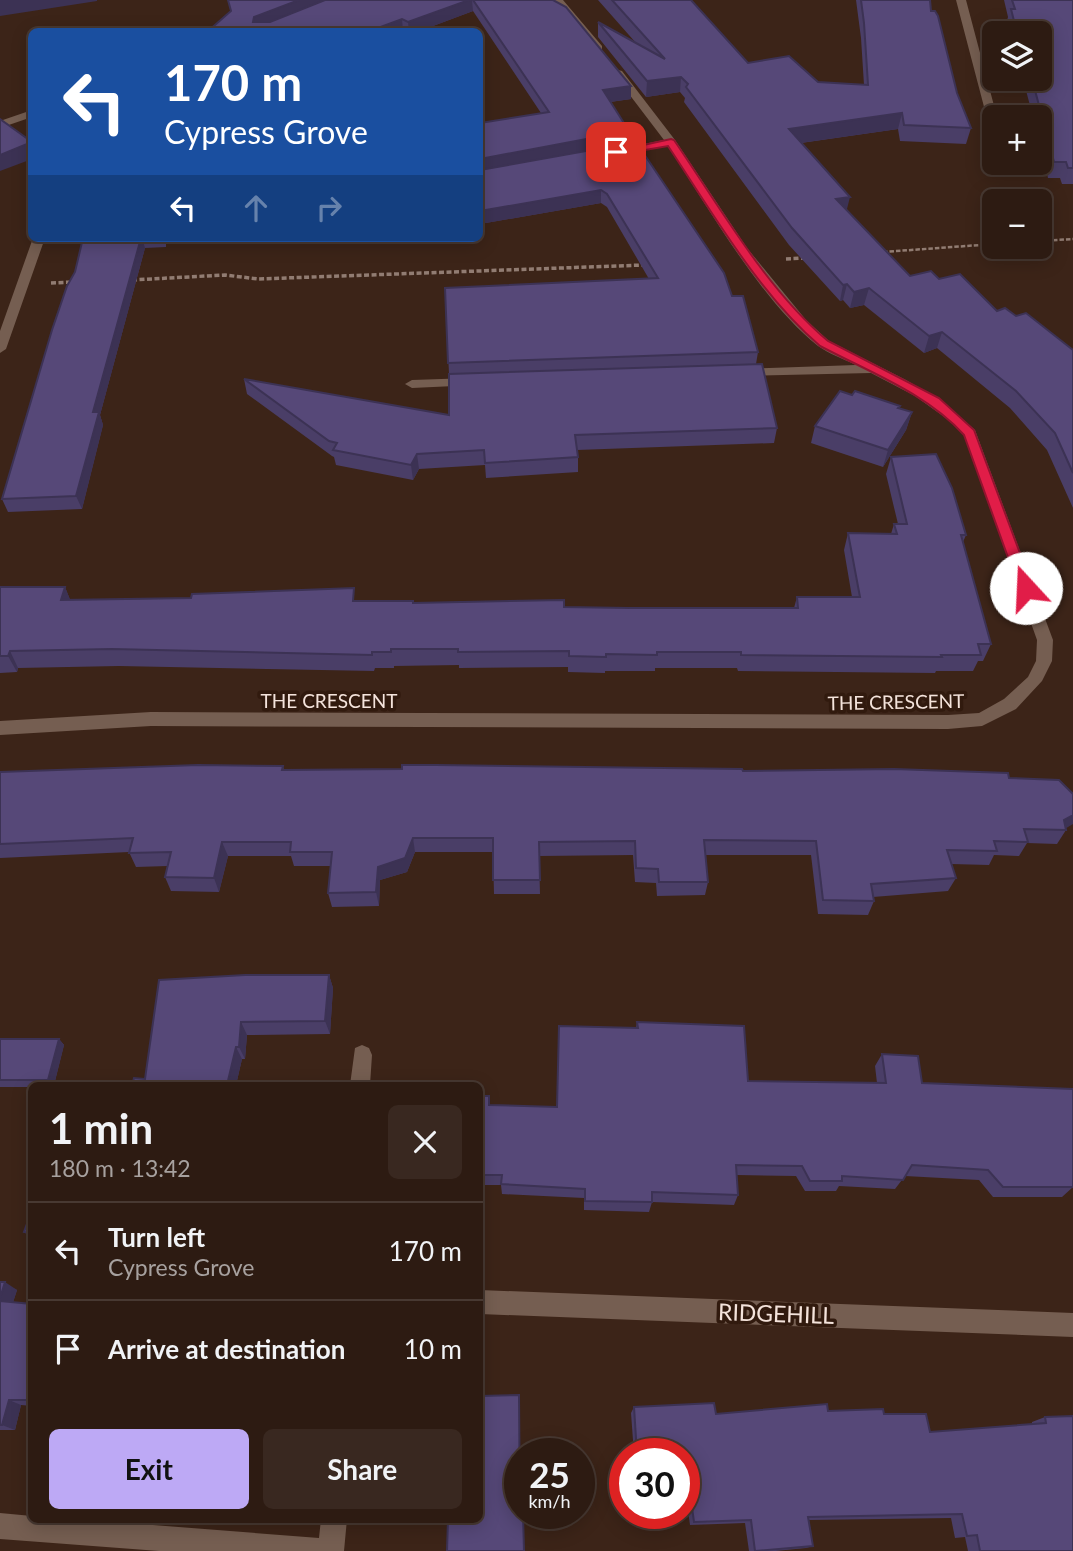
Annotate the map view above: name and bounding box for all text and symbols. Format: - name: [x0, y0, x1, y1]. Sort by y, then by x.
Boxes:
- map controls: [982, 21, 1052, 259]
- button: layers: [982, 21, 1052, 91]
- text: 170 m: [164, 53, 302, 111]
- icon: left: [49, 56, 140, 147]
- button: +: [982, 105, 1052, 175]
- text: Cypress Grove: [164, 112, 368, 151]
- pin: [586, 122, 646, 182]
- icon: arrive: [597, 133, 635, 171]
- icon: left: [164, 189, 202, 227]
- icon: ahead: [237, 189, 275, 227]
- icon: right: [310, 189, 348, 227]
- button: −: [982, 189, 1052, 259]
- position arrow: [989, 551, 1063, 625]
- street label: THE CRESCENT: [261, 689, 397, 712]
- street label: THE CRESCENT: [827, 689, 965, 714]
- text: 1 min: [49, 1103, 153, 1153]
- button: close: [388, 1105, 462, 1179]
- text: 180 m · 13:42: [49, 1154, 191, 1182]
- text: Turn left: [108, 1221, 205, 1253]
- icon: left: [49, 1232, 87, 1270]
- text: 170 m: [389, 1235, 462, 1267]
- text: Cypress Grove: [108, 1253, 255, 1281]
- street label: RIDGEHILL: [718, 1297, 835, 1329]
- icon: arrive: [49, 1330, 87, 1368]
- text: Arrive at destination: [108, 1333, 345, 1365]
- text: 10 m: [404, 1333, 462, 1365]
- button: Exit: [49, 1429, 249, 1509]
- button: Share: [263, 1429, 462, 1509]
- speed limit sign: 30: [609, 1438, 700, 1529]
- text: 25: [529, 1453, 570, 1495]
- text: km/h: [528, 1490, 571, 1512]

